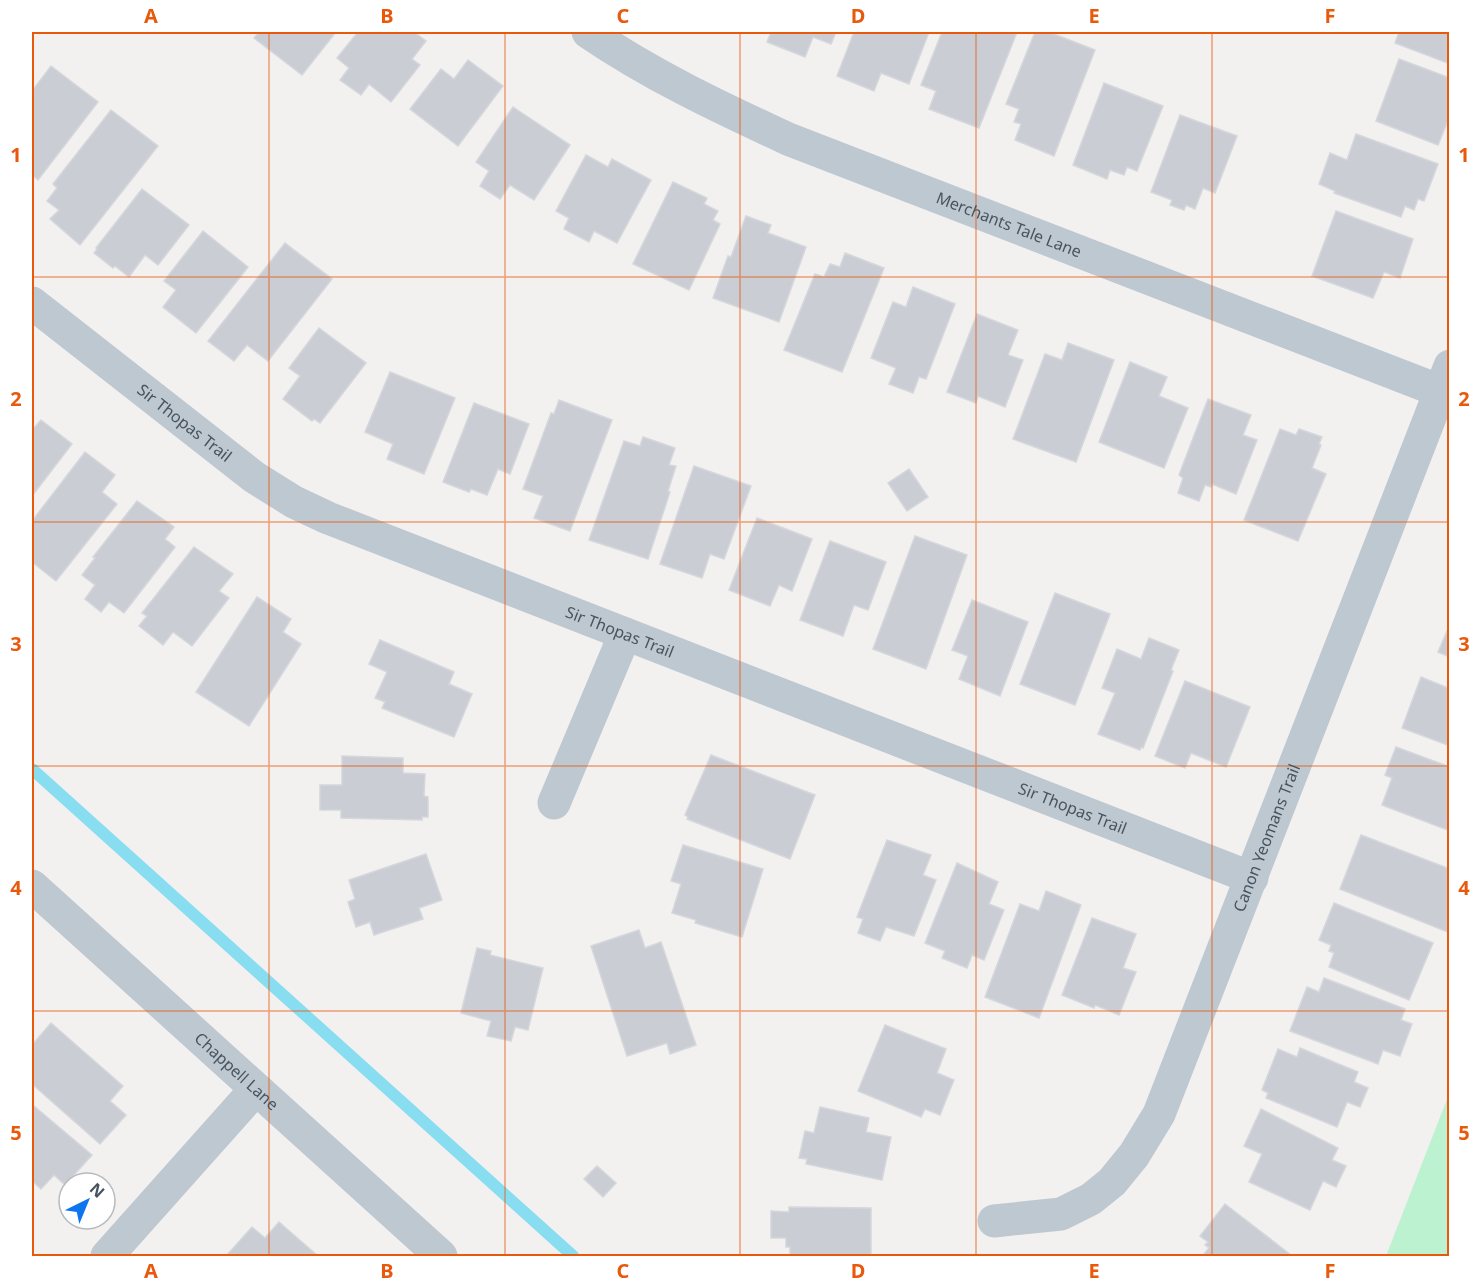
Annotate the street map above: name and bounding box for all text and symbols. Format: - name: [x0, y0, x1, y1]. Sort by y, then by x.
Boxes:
- text: A: [144, 2, 158, 29]
- text: B: [380, 2, 394, 29]
- text: C: [617, 2, 630, 29]
- text: D: [851, 2, 865, 29]
- text: E: [1088, 2, 1100, 29]
- text: F: [1325, 2, 1335, 29]
- text: 1: [10, 141, 22, 168]
- text: 1: [1458, 141, 1470, 168]
- street label: Merchants Tale Lane: [933, 186, 1085, 262]
- street label: Sir Thopas Trail: [133, 379, 237, 467]
- text: 2: [10, 385, 22, 412]
- text: 2: [1458, 385, 1470, 412]
- street label: Sir Thopas Trail: [562, 601, 677, 663]
- text: 3: [10, 630, 22, 657]
- text: 3: [1458, 630, 1470, 657]
- street label: Canon Yeomans Trail: [1228, 761, 1305, 915]
- street label: Sir Thopas Trail: [1015, 777, 1130, 839]
- text: 4: [10, 874, 22, 901]
- text: 4: [1458, 874, 1470, 901]
- street label: Chappell Lane: [190, 1027, 284, 1115]
- text: 5: [10, 1119, 22, 1146]
- text: 5: [1458, 1119, 1470, 1146]
- north arrow: [57, 1171, 117, 1231]
- text: N: [85, 1178, 109, 1203]
- text: A: [144, 1257, 158, 1284]
- text: B: [380, 1257, 394, 1284]
- text: C: [617, 1257, 630, 1284]
- text: D: [851, 1257, 865, 1284]
- text: E: [1088, 1257, 1100, 1284]
- text: F: [1325, 1257, 1335, 1284]

